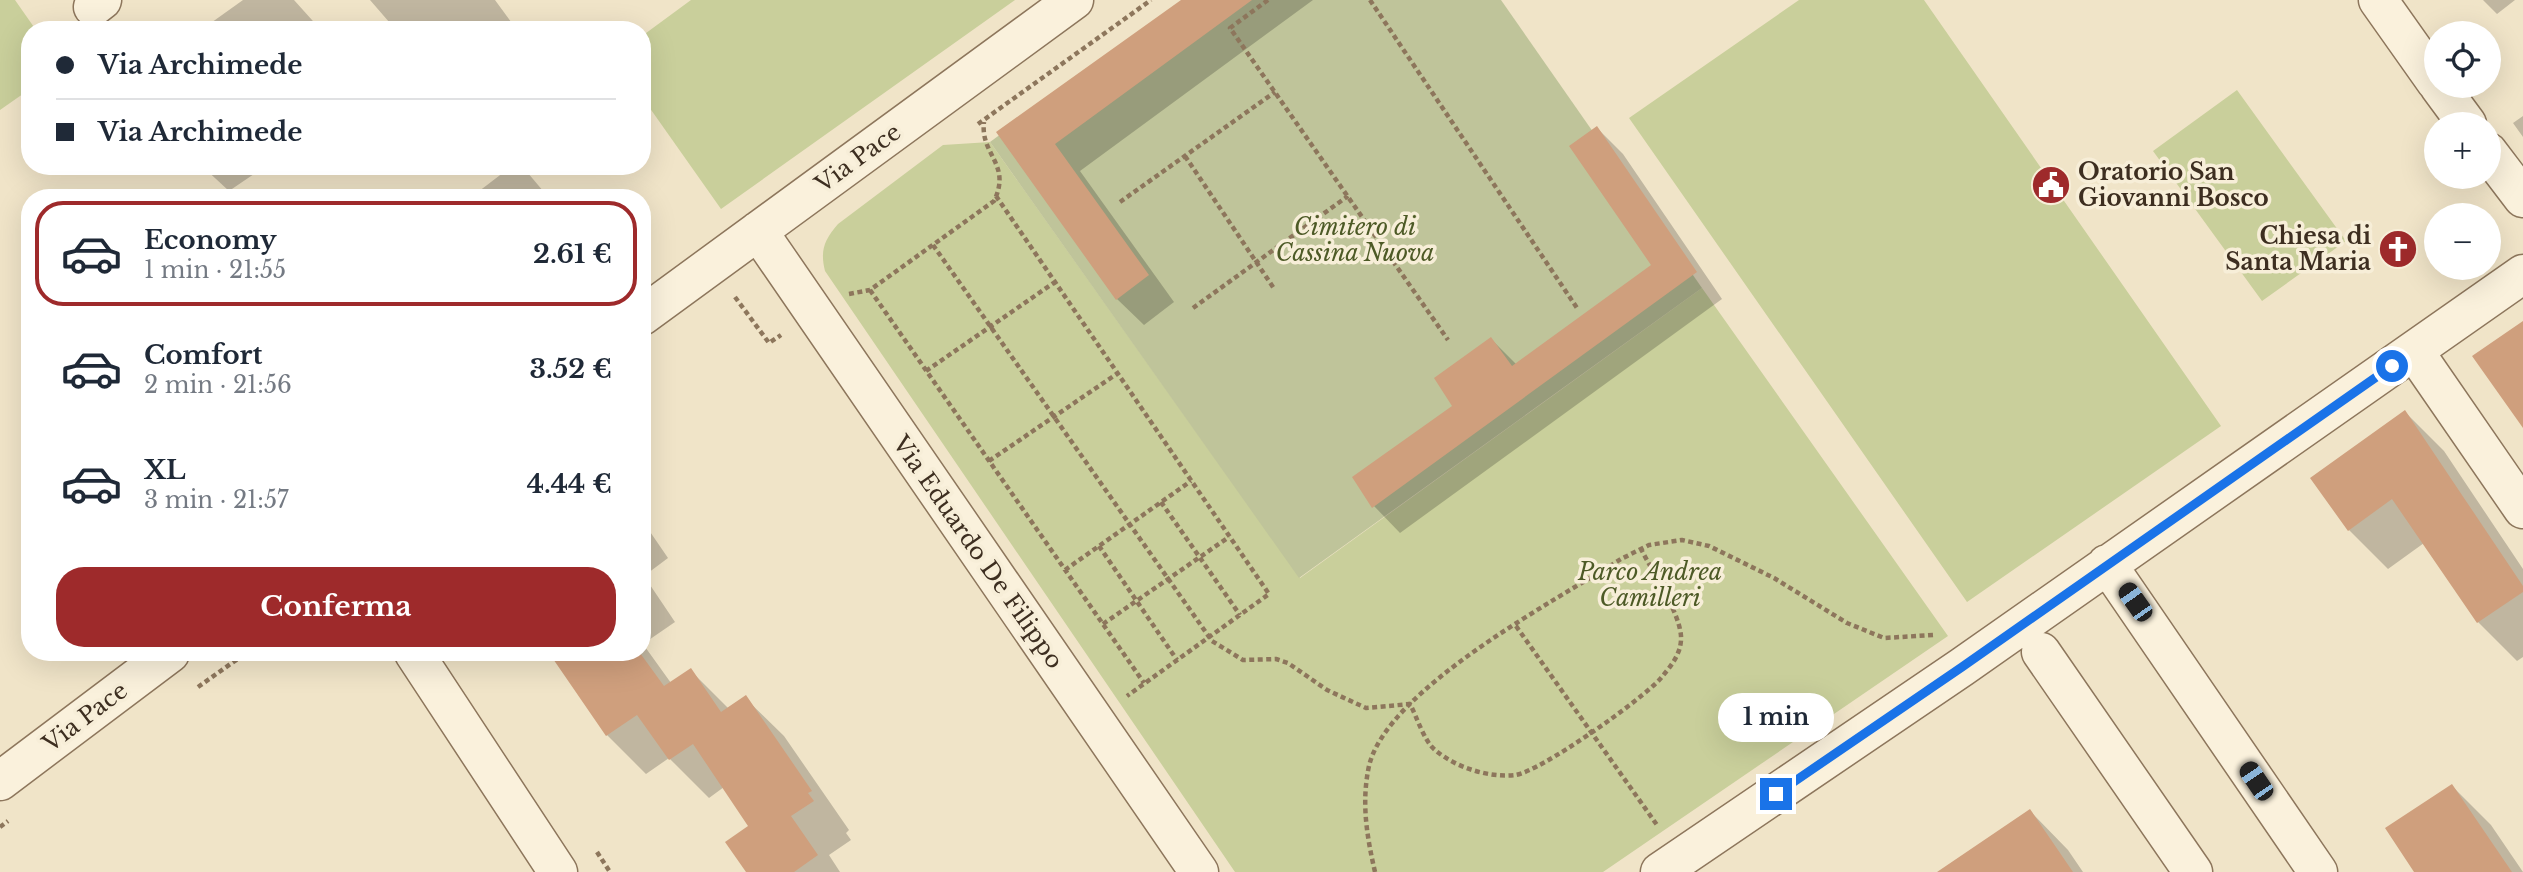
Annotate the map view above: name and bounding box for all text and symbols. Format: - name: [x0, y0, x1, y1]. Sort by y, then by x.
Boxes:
- map controls: [2424, 21, 2501, 280]
- button: locate: [2424, 21, 2501, 98]
- text: Via Archimede: [98, 49, 302, 81]
- button: +: [2424, 112, 2501, 189]
- text: Via Archimede: [98, 116, 302, 148]
- street label: Via Pace: [809, 118, 906, 199]
- place label: Oratorio San Giovanni Bosco: [2078, 158, 2269, 212]
- public building icon: Oratorio San Giovanni Bosco: [2030, 164, 2072, 206]
- button: −: [2424, 203, 2501, 280]
- park label: Cimitero di Cassina Nuova: [1276, 213, 1434, 267]
- icon: car: [60, 222, 123, 285]
- place label: Chiesa di Santa Maria: [2225, 222, 2371, 276]
- text: Economy: [144, 224, 277, 256]
- church icon: Chiesa di Santa Maria: [2377, 228, 2419, 270]
- text: 2.61 €: [533, 238, 612, 270]
- text: 1 min · 21:55: [144, 256, 286, 284]
- icon: car: [60, 337, 123, 400]
- text: Comfort: [144, 339, 262, 371]
- route start: [2376, 350, 2408, 382]
- text: 3.52 €: [530, 353, 612, 385]
- text: 2 min · 21:56: [144, 371, 292, 399]
- street label: Via Eduardo De Filippo: [886, 429, 1069, 674]
- icon: car: [60, 452, 123, 515]
- text: XL: [144, 454, 186, 486]
- text: 4.44 €: [527, 468, 612, 500]
- text: 3 min · 21:57: [144, 486, 289, 514]
- park label: Parco Andrea Camilleri: [1577, 558, 1722, 612]
- button: Conferma: [56, 567, 616, 647]
- car: [2115, 579, 2156, 625]
- street label: Via Pace: [36, 676, 133, 758]
- callout: 1 min: [1718, 692, 1834, 742]
- text: 1 min: [1743, 703, 1809, 731]
- car: [2236, 758, 2277, 804]
- route end: [1760, 778, 1792, 810]

